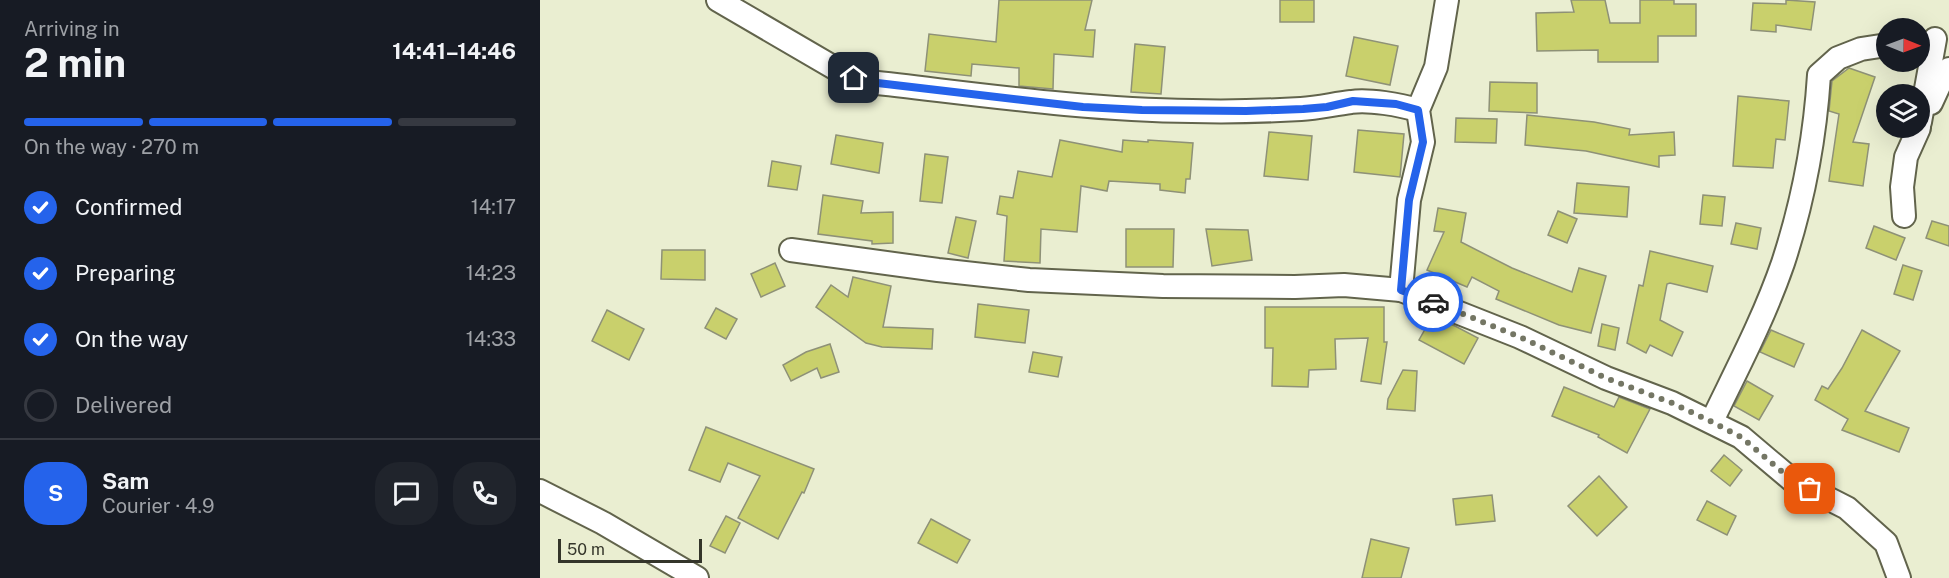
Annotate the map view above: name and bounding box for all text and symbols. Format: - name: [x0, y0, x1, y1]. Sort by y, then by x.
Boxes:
- text: Arriving in: [24, 17, 119, 41]
- north arrow: [1876, 18, 1930, 72]
- map controls: [1876, 18, 1930, 138]
- text: 14:41–14:46: [392, 38, 516, 64]
- text: 2 min: [24, 40, 126, 86]
- pin: [828, 52, 879, 103]
- icon: home: [837, 61, 870, 94]
- button: layers: [1876, 84, 1930, 138]
- text: On the way · 270 m: [24, 135, 199, 159]
- icon: check: [24, 191, 57, 224]
- text: Confirmed: [75, 194, 182, 220]
- text: 14:17: [471, 195, 516, 219]
- icon: check: [24, 257, 57, 290]
- text: Preparing: [75, 260, 176, 286]
- text: 14:23: [466, 261, 516, 285]
- courier: [1403, 272, 1463, 332]
- icon: car: [1417, 286, 1450, 319]
- icon: check: [24, 323, 57, 356]
- text: On the way: [75, 326, 188, 352]
- text: 14:33: [466, 327, 516, 351]
- text: Delivered: [75, 392, 172, 418]
- button: chat: [375, 462, 438, 525]
- button: phone: [453, 462, 516, 525]
- pin: [1784, 463, 1835, 514]
- text: Sam: [102, 468, 149, 494]
- icon: bag: [1793, 472, 1826, 505]
- text: S: [48, 480, 63, 506]
- text: Courier · 4.9: [102, 494, 214, 518]
- scale bar: [558, 536, 702, 564]
- text: 50 m: [567, 540, 605, 559]

